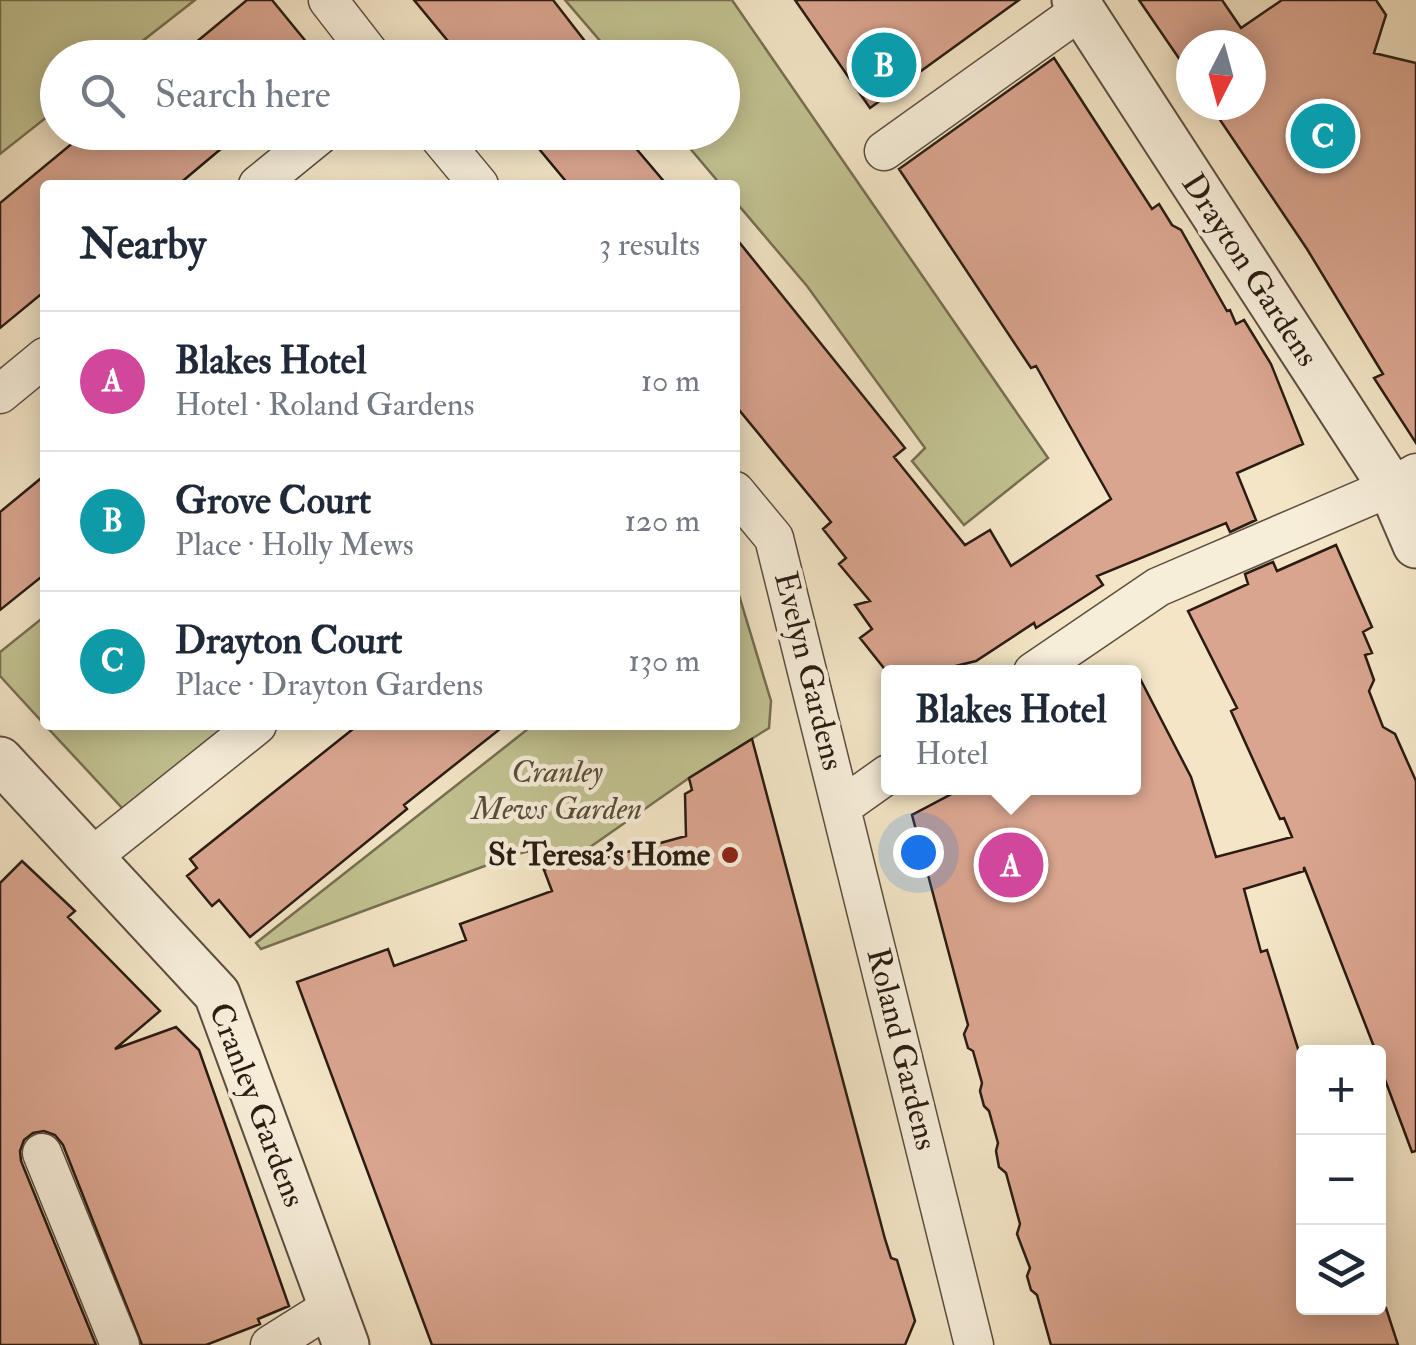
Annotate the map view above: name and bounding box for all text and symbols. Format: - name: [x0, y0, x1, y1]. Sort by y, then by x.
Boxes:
- pin: B: [852, 28, 916, 102]
- north arrow: [1176, 30, 1266, 120]
- search box: [40, 40, 740, 150]
- icon: search: [75, 68, 130, 123]
- text: Search here: [155, 71, 331, 119]
- pin: C: [1290, 98, 1356, 174]
- street label: Drayton Gardens: [1173, 166, 1327, 374]
- text: Nearby: [80, 219, 206, 271]
- text: 3 results: [599, 225, 700, 265]
- text: Blakes Hotel: [175, 337, 366, 385]
- text: A: [102, 361, 123, 401]
- text: 10 m: [641, 361, 700, 401]
- text: Hotel · Roland Gardens: [175, 385, 474, 425]
- text: Grove Court: [175, 477, 371, 525]
- text: B: [102, 501, 123, 541]
- text: 120 m: [624, 501, 700, 541]
- text: Place · Holly Mews: [175, 525, 414, 565]
- street label: Evelyn Gardens: [765, 568, 853, 774]
- text: Drayton Court: [175, 617, 402, 665]
- text: C: [101, 641, 124, 681]
- text: 130 m: [628, 641, 700, 681]
- text: Place · Drayton Gardens: [175, 665, 483, 705]
- popup: [881, 665, 1141, 795]
- text: Blakes Hotel: [915, 686, 1107, 734]
- text: Hotel: [915, 734, 988, 774]
- park label: Cranley Mews Garden: [470, 752, 642, 829]
- your location: [893, 827, 944, 878]
- pin: A: [978, 828, 1044, 902]
- place label: St Teresa's Home: [488, 835, 711, 875]
- marker: St Teresa's Home: [719, 844, 741, 866]
- street label: Roland Gardens: [858, 944, 946, 1154]
- street label: Cranley Gardens: [200, 997, 314, 1213]
- map controls: [1296, 1045, 1386, 1315]
- button: +: [1296, 1045, 1386, 1135]
- button: −: [1296, 1135, 1386, 1225]
- button: layers: [1296, 1225, 1386, 1315]

